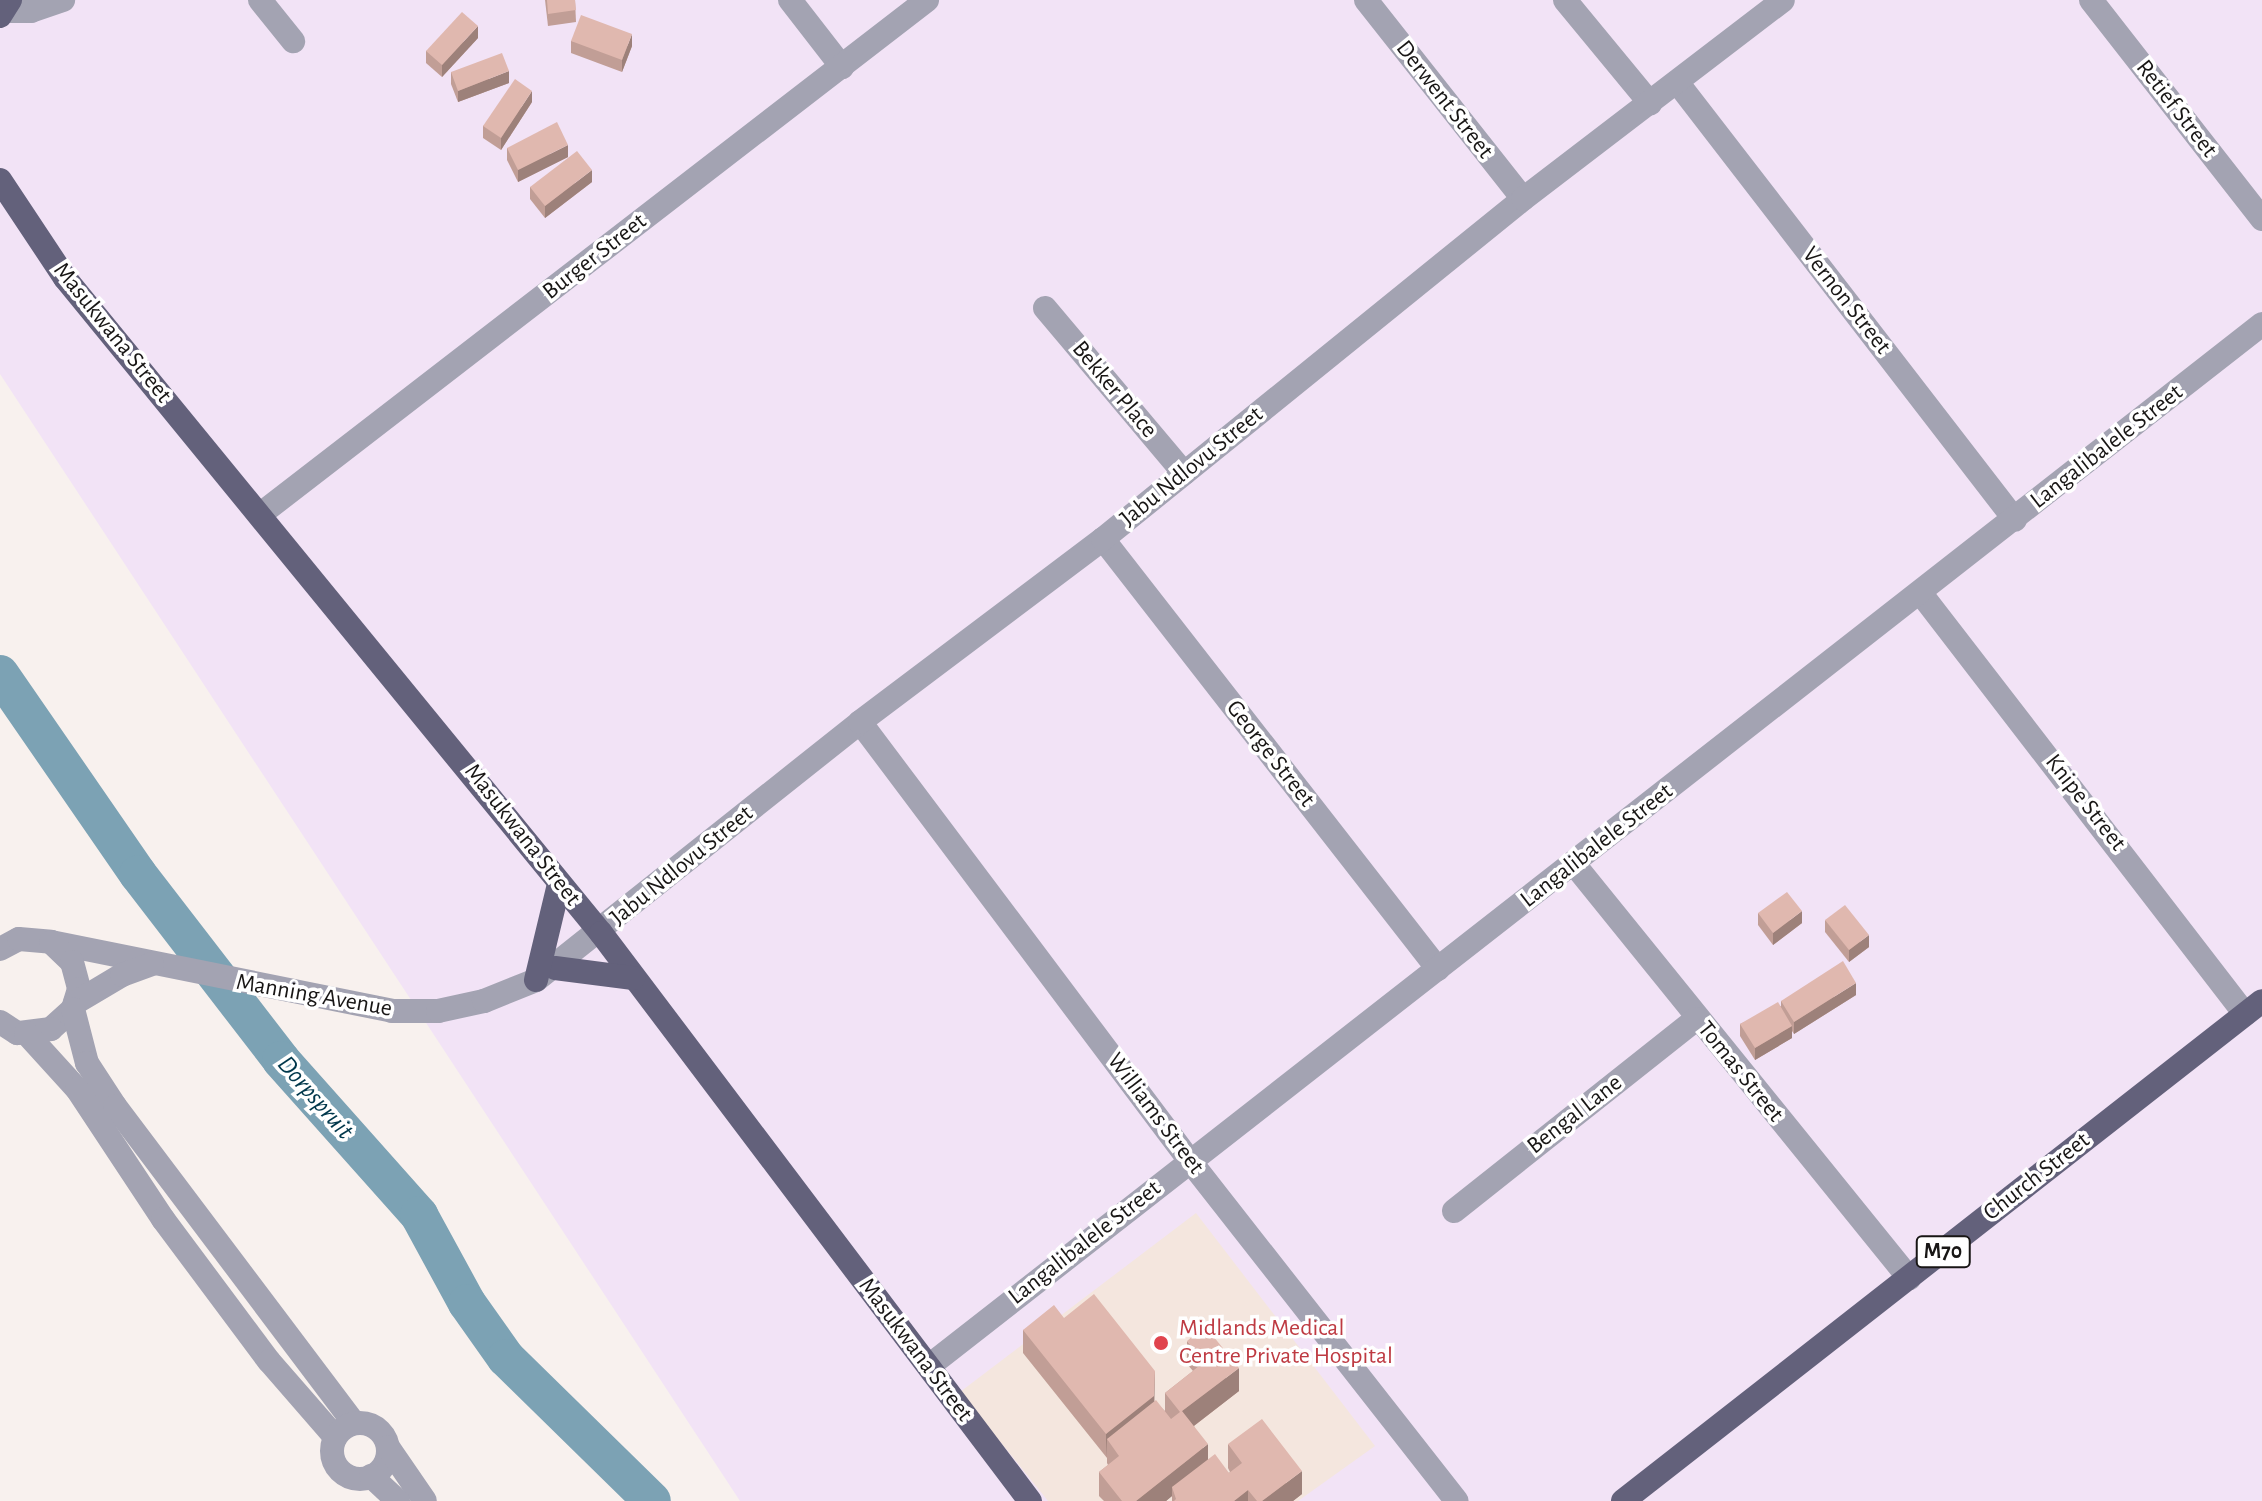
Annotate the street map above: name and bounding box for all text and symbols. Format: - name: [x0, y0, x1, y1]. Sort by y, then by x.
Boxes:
- street label: Derwent Street: [1389, 35, 1499, 165]
- street label: Retief Street: [2129, 55, 2223, 163]
- street label: Burger Street: [537, 208, 653, 306]
- street label: Vernon Street: [1795, 242, 1897, 360]
- street label: Masukwana Street: [47, 257, 177, 409]
- street label: Bekker Place: [1065, 336, 1163, 444]
- street label: Langalibalele Street: [2025, 379, 2189, 515]
- street label: Jabu Ndlovu Street: [1115, 401, 1269, 533]
- street label: George Street: [1219, 695, 1321, 813]
- street label: Knipe Street: [2038, 749, 2132, 857]
- street label: Masukwana Street: [458, 758, 586, 912]
- street label: Langalibalele Street: [1515, 778, 1679, 914]
- street label: Jabu Ndlovu Street: [605, 800, 759, 932]
- street label: Manning Avenue: [234, 968, 394, 1024]
- street label: Tomas Street: [1691, 1016, 1789, 1128]
- street label: Williams Street: [1100, 1048, 1210, 1180]
- water label: Dorpspruit: [270, 1050, 360, 1146]
- street label: Bengal Lane: [1522, 1069, 1628, 1161]
- street label: Church Street: [1978, 1127, 2096, 1227]
- street label: Langalibalele Street: [1003, 1175, 1167, 1311]
- road number: M70: [1915, 1234, 1971, 1270]
- street label: Masukwana Street: [852, 1272, 978, 1428]
- place label: Midlands Medical Centre Private Hospital: [1179, 1315, 1393, 1371]
- marker: Midlands Medical Centre Private Hospital: [1150, 1332, 1172, 1354]

